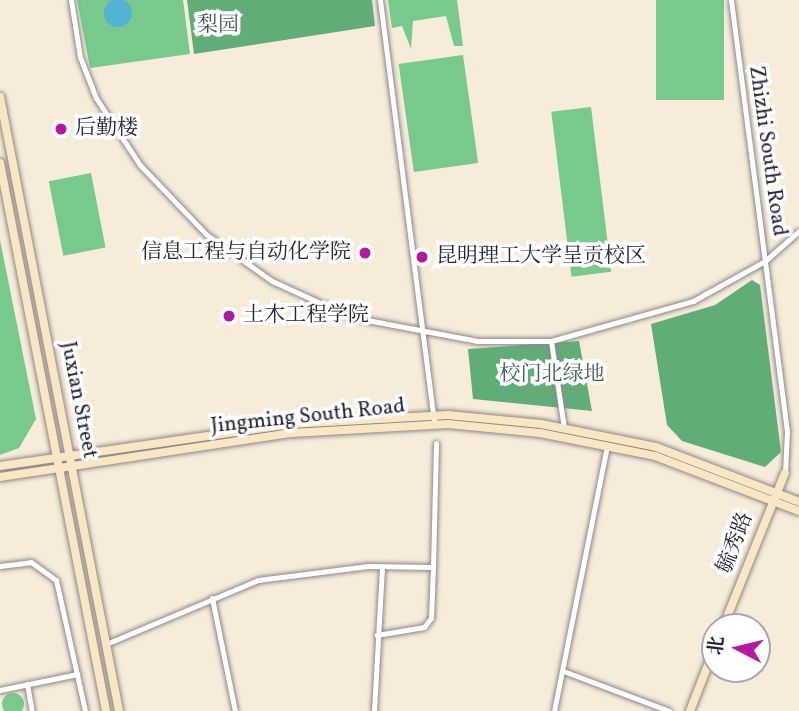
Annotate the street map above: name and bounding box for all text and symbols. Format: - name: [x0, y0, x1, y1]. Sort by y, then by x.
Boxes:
- park label: 梨园: [197, 13, 239, 39]
- street label: Zhizhi South Road: [743, 64, 791, 238]
- place label: 后勤楼: [75, 116, 138, 142]
- marker: 后勤楼: [53, 121, 69, 137]
- place label: 信息工程与自动化学院: [141, 240, 351, 266]
- place label: 昆明理工大学呈贡校区: [436, 244, 646, 270]
- marker: 信息工程与自动化学院: [357, 245, 373, 261]
- marker: 昆明理工大学呈贡校区: [414, 249, 430, 265]
- place label: 土木工程学院: [243, 303, 369, 329]
- marker: 土木工程学院: [221, 308, 237, 324]
- street label: Juxian Street: [54, 340, 102, 460]
- park label: 校门北绿地: [500, 362, 604, 388]
- street label: Jingming South Road: [210, 394, 406, 440]
- street label: 毓秀路: [713, 509, 759, 577]
- north arrow: [701, 613, 771, 683]
- text: 北: [703, 635, 731, 657]

